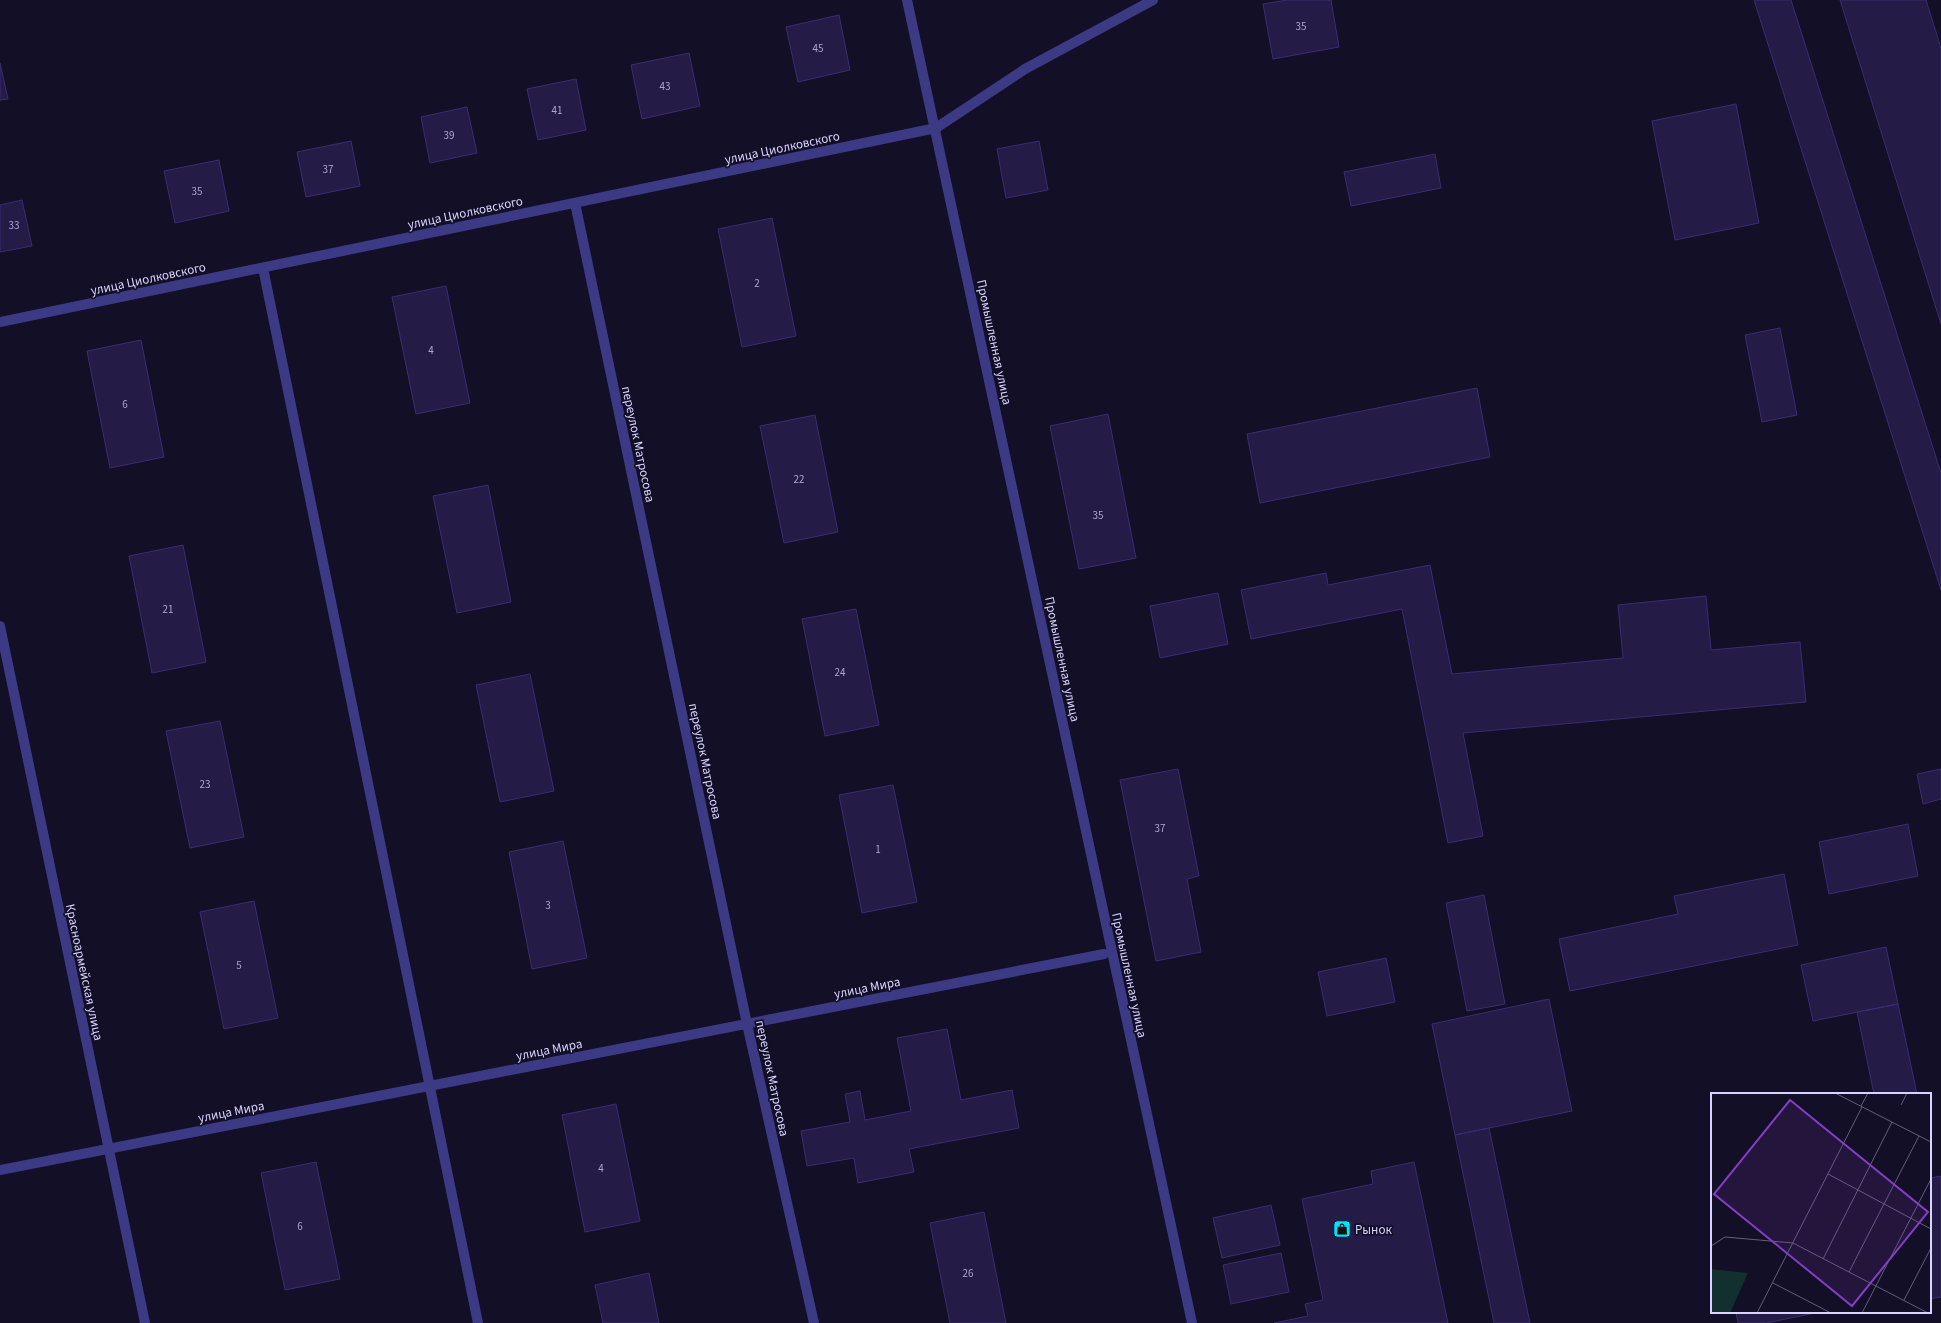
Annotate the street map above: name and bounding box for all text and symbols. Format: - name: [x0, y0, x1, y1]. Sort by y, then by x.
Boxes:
- house number: 35: [1296, 19, 1306, 34]
- house number: 45: [813, 41, 823, 56]
- house number: 43: [660, 79, 670, 94]
- house number: 41: [552, 103, 562, 118]
- street label: улица Циолковского: [723, 127, 841, 169]
- house number: 39: [444, 128, 454, 143]
- house number: 37: [323, 162, 333, 177]
- house number: 35: [192, 184, 202, 199]
- street label: улица Циолковского: [406, 192, 524, 234]
- house number: 33: [9, 218, 19, 233]
- street label: улица Циолковского: [89, 258, 207, 300]
- house number: 2: [754, 276, 760, 291]
- street label: Промышленная улица: [972, 278, 1016, 406]
- house number: 4: [428, 343, 434, 358]
- street label: переулок Матросова: [617, 385, 659, 504]
- house number: 6: [122, 397, 128, 412]
- house number: 22: [794, 472, 804, 487]
- house number: 35: [1093, 508, 1103, 523]
- street label: Промышленная улица: [1040, 595, 1084, 723]
- house number: 21: [163, 602, 173, 617]
- house number: 24: [835, 665, 846, 680]
- street label: переулок Матросова: [684, 702, 726, 821]
- house number: 23: [200, 777, 210, 792]
- house number: 37: [1155, 821, 1165, 836]
- house number: 1: [875, 842, 881, 857]
- house number: 3: [545, 898, 551, 913]
- street label: Красноармейская улица: [61, 902, 107, 1042]
- street label: Промышленная улица: [1107, 911, 1151, 1039]
- house number: 5: [236, 958, 242, 973]
- street label: улица Мира: [833, 973, 902, 1003]
- street label: переулок Матросова: [751, 1019, 793, 1138]
- street label: улица Мира: [515, 1035, 584, 1065]
- inset map: [1711, 1093, 1931, 1313]
- street label: улица Мира: [197, 1097, 266, 1127]
- house number: 4: [598, 1161, 604, 1176]
- house number: 6: [297, 1219, 303, 1234]
- shop icon: Рынок: [1332, 1219, 1352, 1239]
- place label: Рынок: [1355, 1221, 1392, 1239]
- house number: 26: [963, 1266, 974, 1281]

